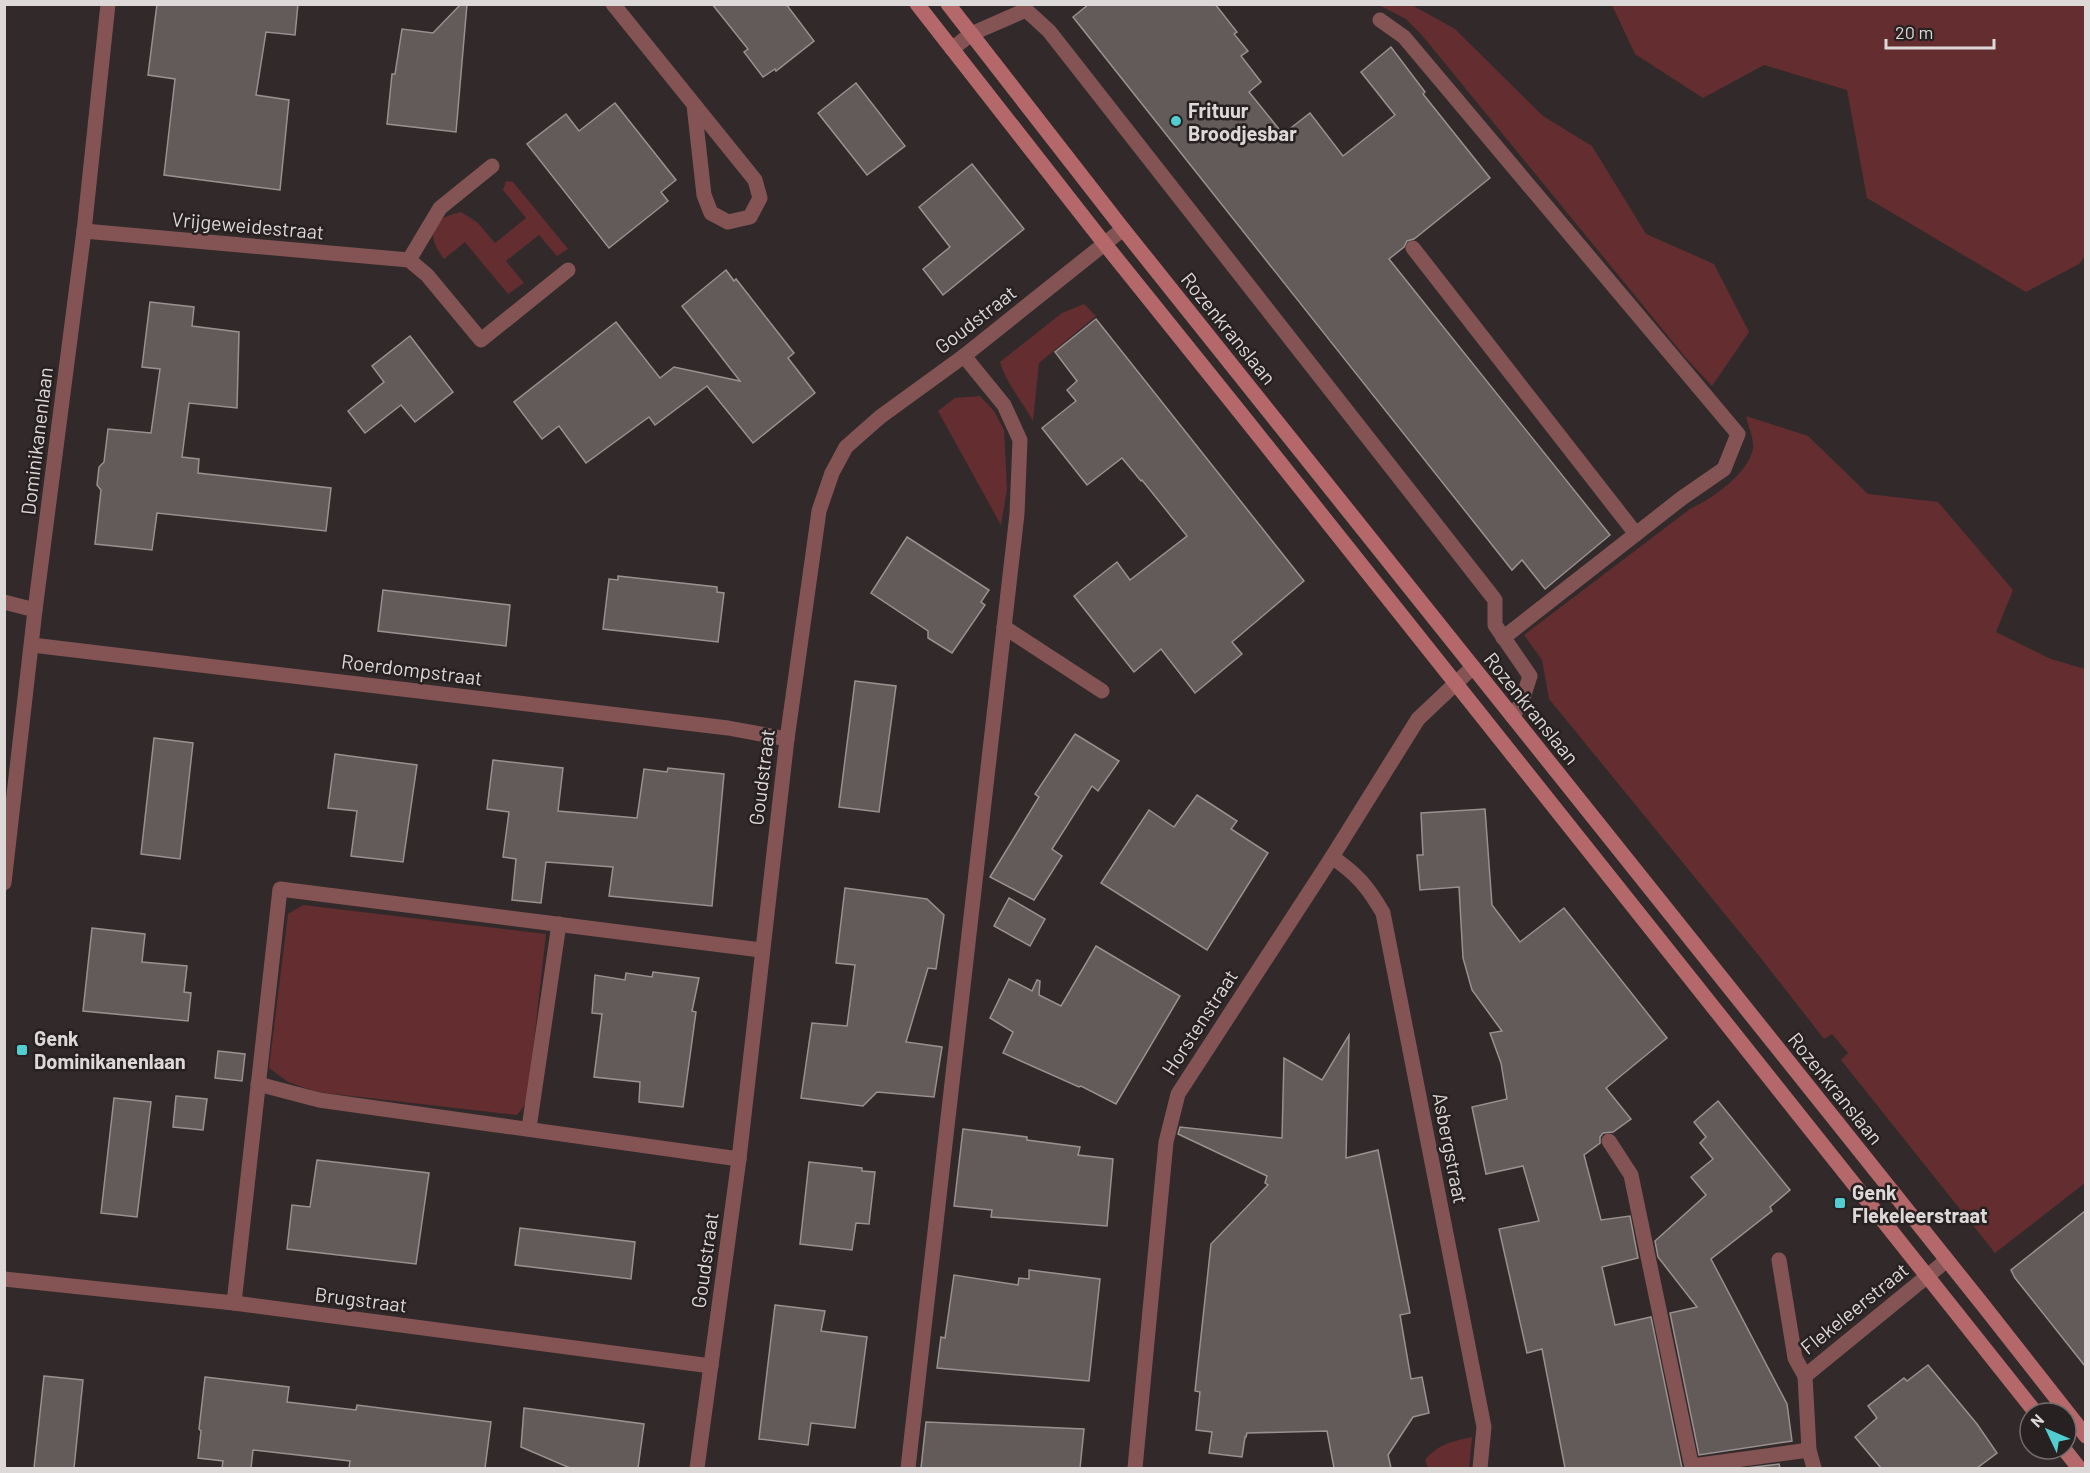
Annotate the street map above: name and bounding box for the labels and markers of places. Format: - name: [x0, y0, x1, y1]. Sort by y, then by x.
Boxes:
- place label: Frituur Broodjesbar: [1188, 98, 1297, 145]
- marker: Frituur Broodjesbar: [1169, 114, 1183, 128]
- place label: Genk Dominikanenlaan: [34, 1026, 186, 1073]
- marker: Genk Dominikanenlaan: [15, 1043, 29, 1057]
- place label: Genk Flekeleerstraat: [1852, 1180, 1988, 1227]
- marker: Genk Flekeleerstraat: [1833, 1196, 1847, 1210]

